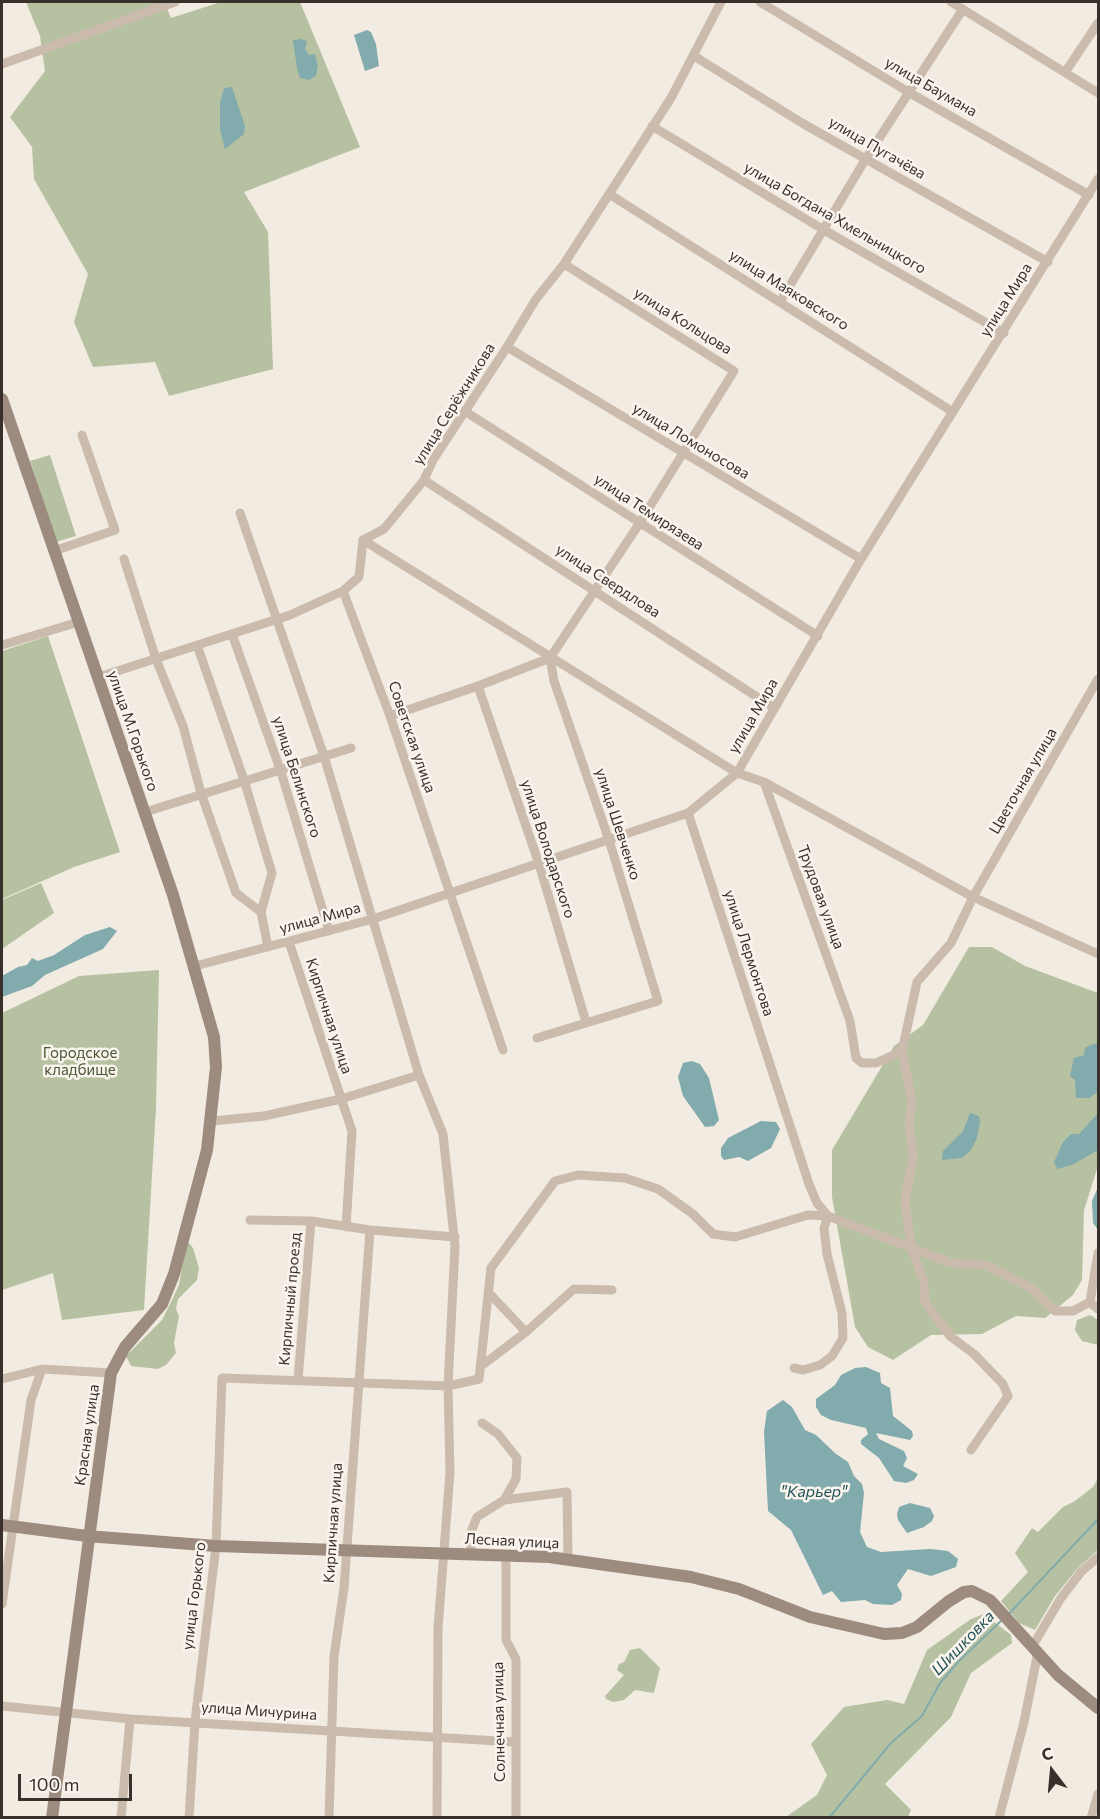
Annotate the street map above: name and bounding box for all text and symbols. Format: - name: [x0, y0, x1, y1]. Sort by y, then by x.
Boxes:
- street label: улица Баумана: [882, 53, 980, 121]
- street label: улица Пугачёва: [825, 113, 929, 183]
- street label: улица Богдана Хмельницкого: [741, 158, 929, 278]
- street label: улица Маяковского: [726, 246, 852, 334]
- street label: улица Мира: [976, 260, 1036, 340]
- street label: улица Кольцова: [631, 284, 735, 358]
- street label: улица Серёжникова: [409, 340, 499, 468]
- street label: улица Ломоносова: [629, 399, 753, 483]
- street label: улица Темирязева: [591, 470, 707, 554]
- street label: улица Свердлова: [552, 540, 664, 622]
- street label: улица М.Горького: [104, 668, 162, 794]
- street label: улица Мира: [724, 675, 782, 757]
- street label: Советская улица: [384, 679, 440, 795]
- street label: улица Белинского: [269, 714, 325, 840]
- street label: Цветочная улица: [985, 725, 1061, 837]
- street label: улица Шевченко: [591, 766, 645, 882]
- street label: улица Володарского: [517, 777, 579, 921]
- street label: Трудовая улица: [794, 842, 848, 952]
- street label: улица Лермонтова: [720, 888, 778, 1018]
- street label: улица Мира: [277, 899, 363, 937]
- street label: Кирпичная улица: [302, 956, 356, 1076]
- park label: Городское кладбище: [43, 1044, 117, 1079]
- street label: Кирпичный проезд: [275, 1232, 305, 1366]
- street label: Красная улица: [71, 1383, 103, 1487]
- street label: Кирпичная улица: [320, 1462, 346, 1584]
- water label: "Карьер": [781, 1482, 847, 1502]
- street label: Лесная улица: [464, 1530, 560, 1552]
- street label: улица Горького: [178, 1541, 210, 1651]
- water label: Шишковка: [928, 1607, 998, 1679]
- street label: Солнечная улица: [489, 1662, 509, 1782]
- street label: улица Мичурина: [200, 1698, 318, 1724]
- north arrow: [1022, 1741, 1082, 1801]
- text: С: [1039, 1743, 1055, 1764]
- scale bar: [21, 1762, 135, 1800]
- text: 100 m: [29, 1773, 79, 1795]

